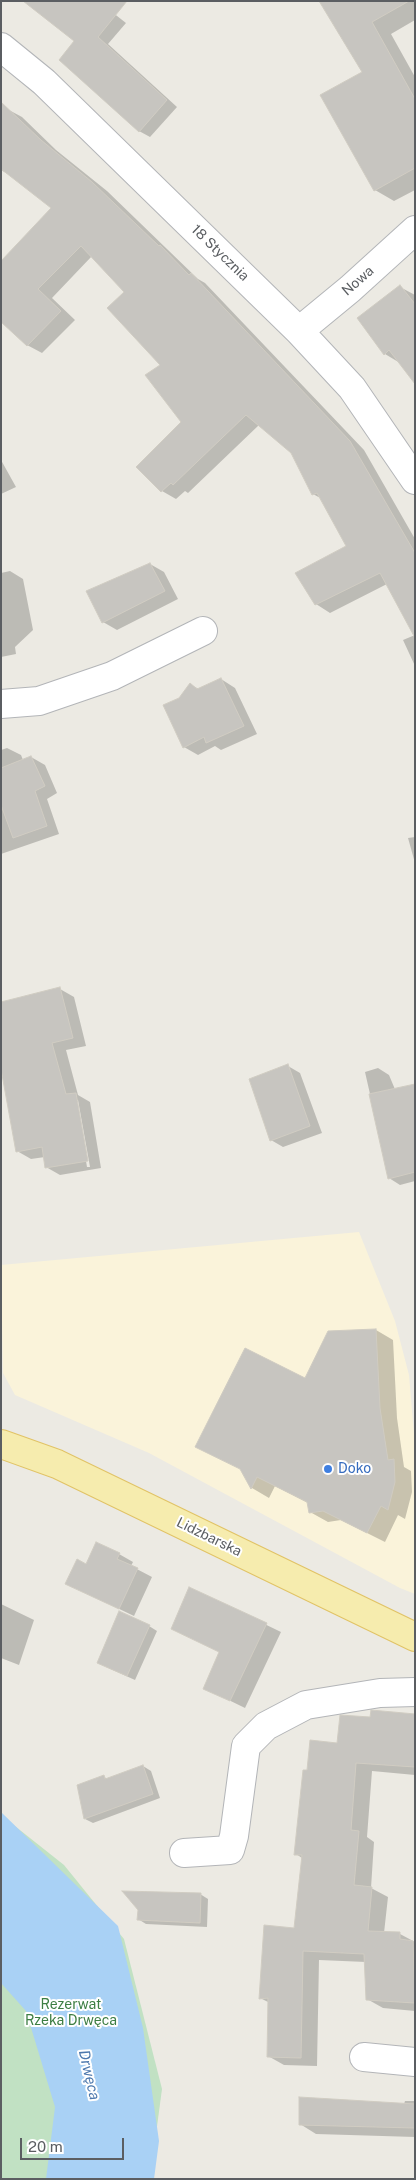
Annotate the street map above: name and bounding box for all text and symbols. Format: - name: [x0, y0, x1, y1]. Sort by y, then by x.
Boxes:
- street label: 18 Stycznia: [188, 221, 252, 285]
- street label: Nowa: [339, 263, 377, 299]
- place label: Doko: [338, 1461, 371, 1477]
- marker: Doko: [322, 1463, 334, 1475]
- street label: Lidzbarska: [174, 1514, 244, 1560]
- park label: Rezerwat Rzeka Drwęca: [25, 1997, 117, 2030]
- water label: Drwęca: [75, 2048, 103, 2102]
- scale bar: [22, 2128, 126, 2160]
- text: 20 m: [28, 2138, 63, 2155]

